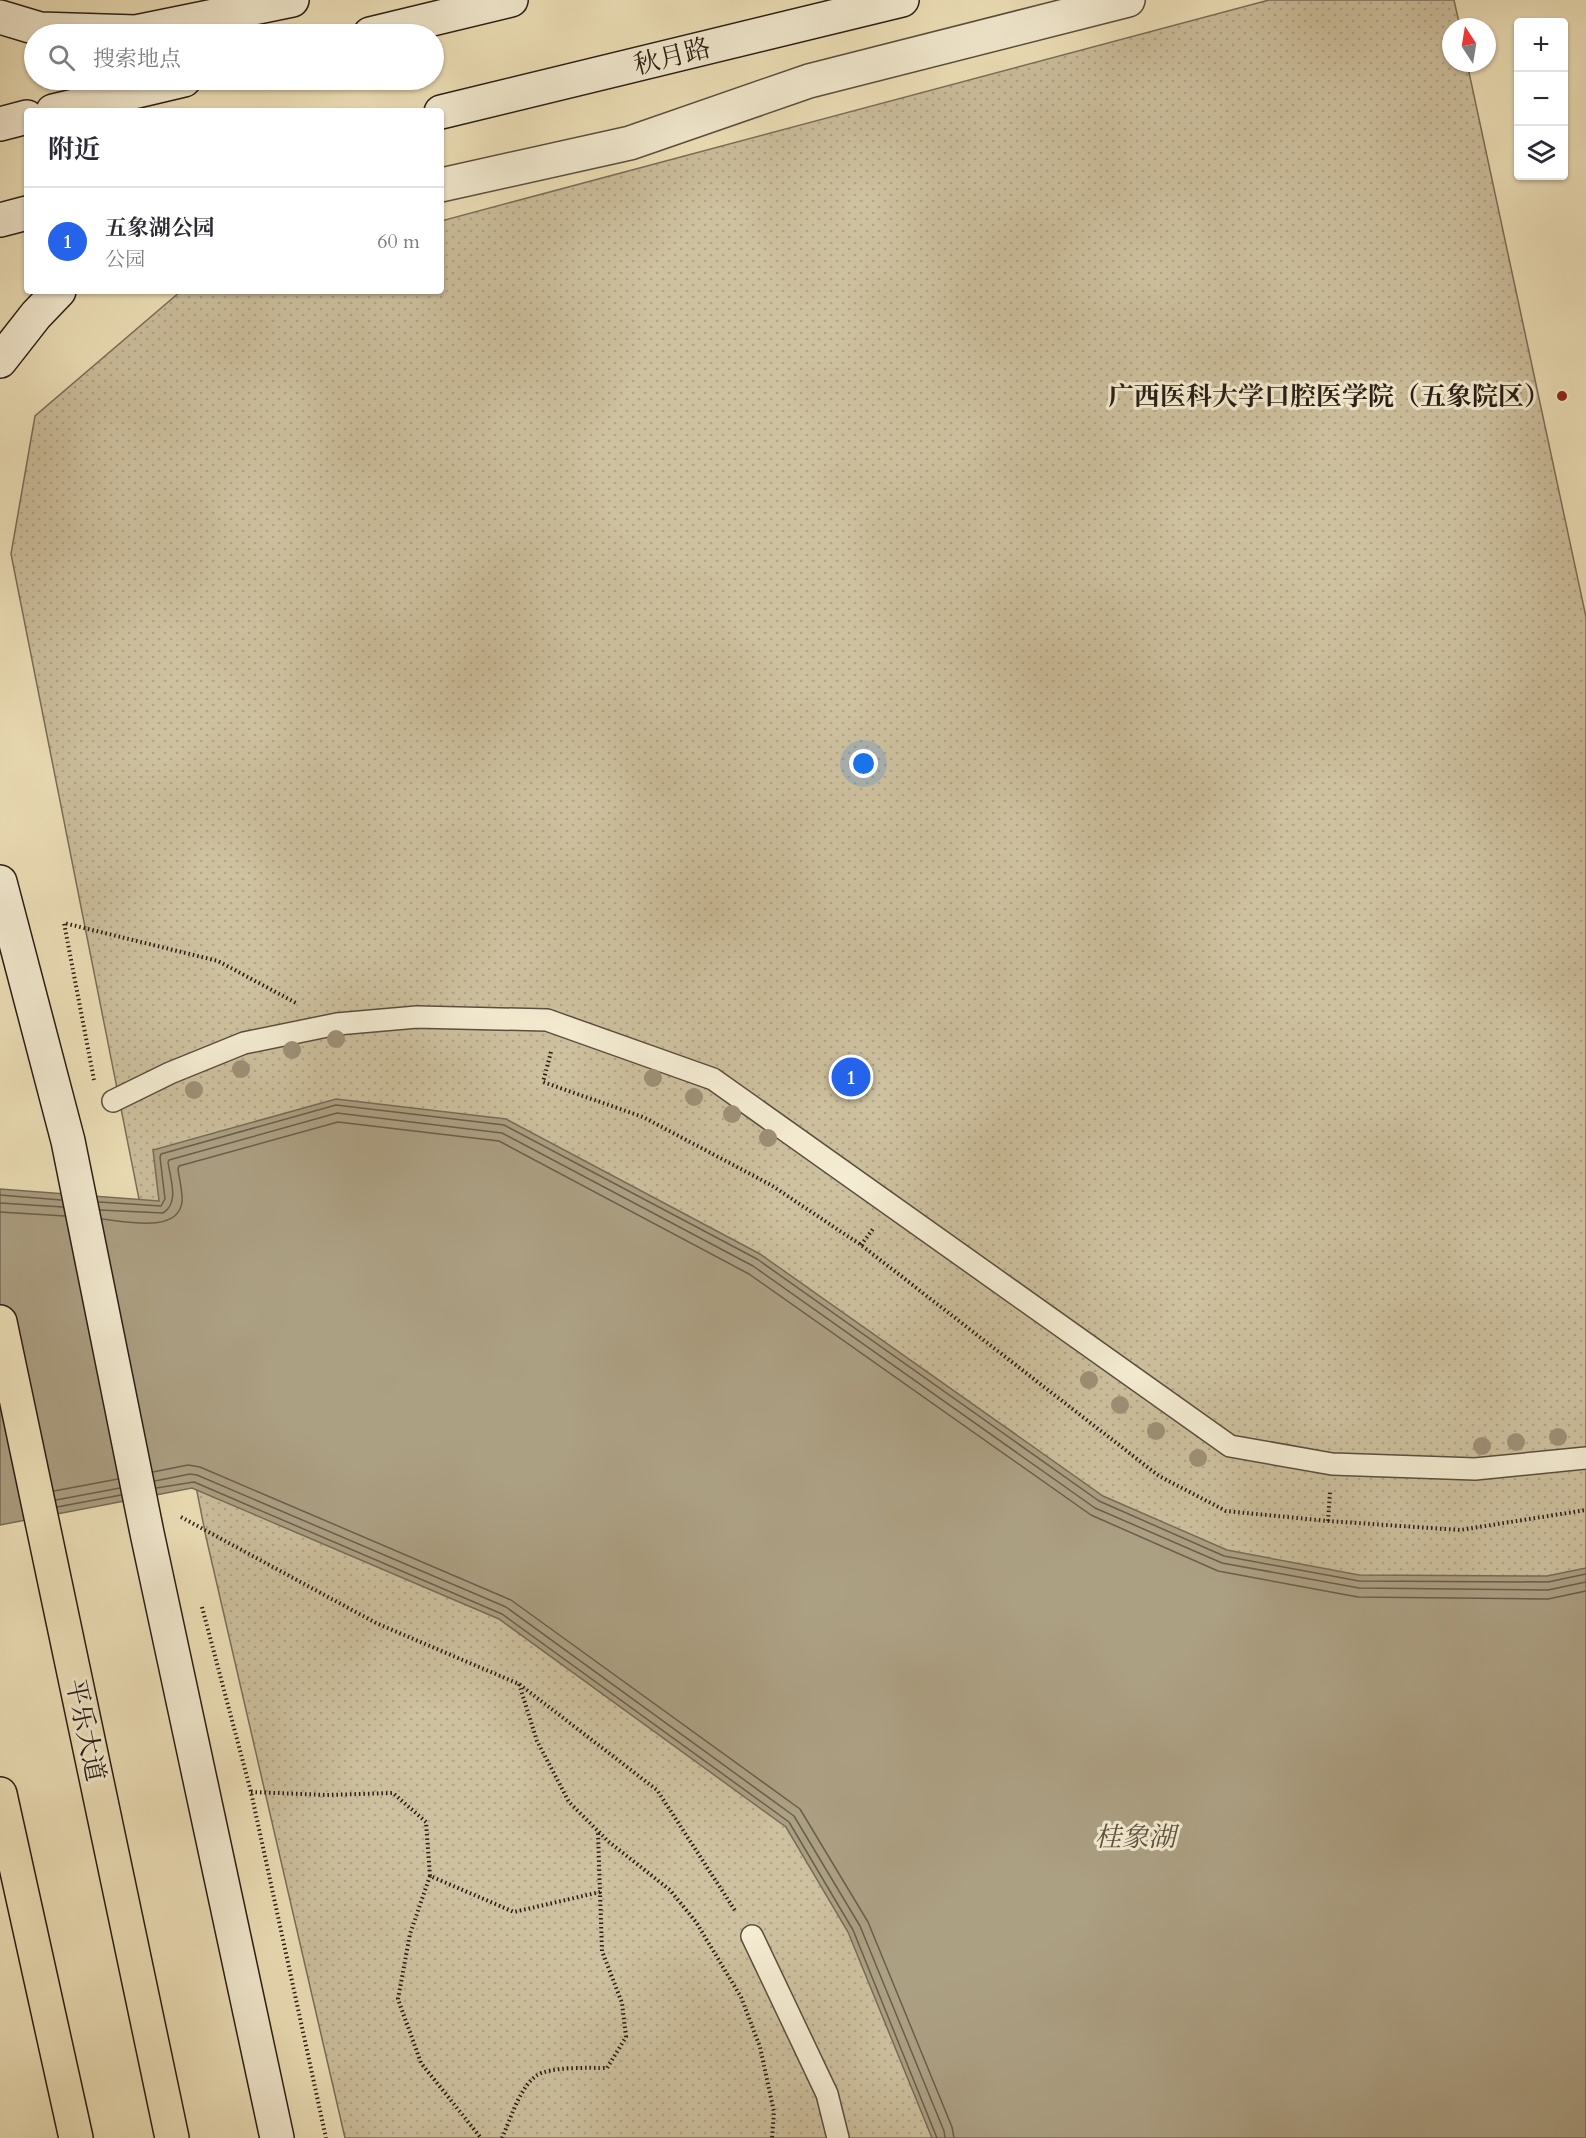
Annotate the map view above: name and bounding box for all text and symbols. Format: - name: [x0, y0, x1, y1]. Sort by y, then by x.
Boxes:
- north arrow: [1442, 18, 1496, 72]
- map controls: [1514, 18, 1568, 180]
- button: +: [1514, 18, 1568, 72]
- search box: [24, 24, 444, 90]
- street label: 秋月路: [630, 30, 714, 83]
- icon: search: [45, 41, 78, 74]
- text: 搜索地点: [93, 44, 181, 74]
- button: −: [1514, 72, 1568, 126]
- button: layers: [1514, 126, 1568, 180]
- text: 附近: [48, 132, 100, 167]
- text: 五象湖公园: [105, 213, 215, 243]
- text: 1: [62, 228, 73, 255]
- text: 60 m: [377, 228, 420, 255]
- text: 公园: [105, 246, 145, 273]
- place label: 广西医科大学口腔医学院（五象院区）: [1108, 379, 1550, 414]
- marker: 广西医科大学口腔医学院（五象院区）: [1555, 389, 1569, 403]
- your location: [849, 749, 878, 778]
- pin: 1: [832, 1054, 870, 1100]
- street label: 平乐大道: [58, 1676, 113, 1785]
- water label: 桂象湖: [1095, 1819, 1180, 1856]

